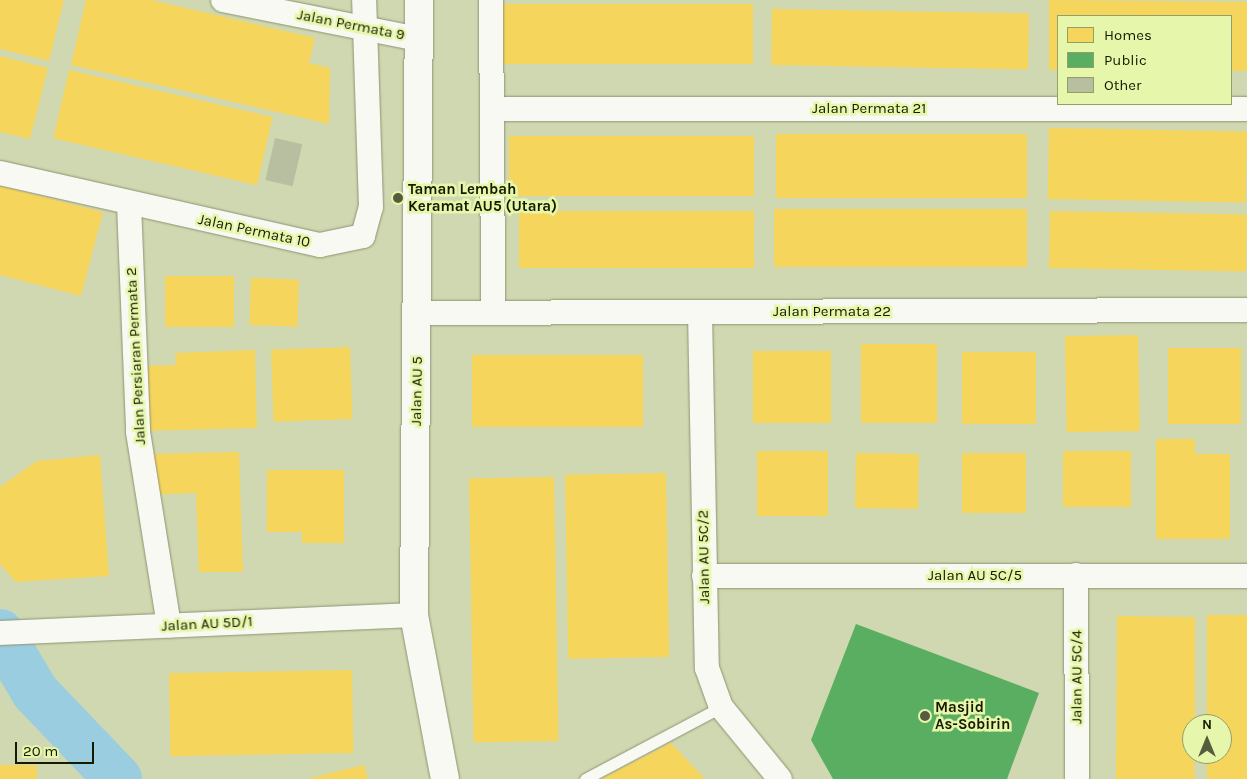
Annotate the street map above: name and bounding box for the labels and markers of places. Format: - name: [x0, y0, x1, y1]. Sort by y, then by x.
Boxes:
- place label: Taman Lembah Keramat AU5 (Utara): [408, 180, 557, 215]
- marker: Taman Lembah Keramat AU5 (Utara): [392, 192, 404, 204]
- place label: Masjid As-Sobirin: [935, 698, 1010, 733]
- marker: Masjid As-Sobirin: [919, 710, 931, 722]

